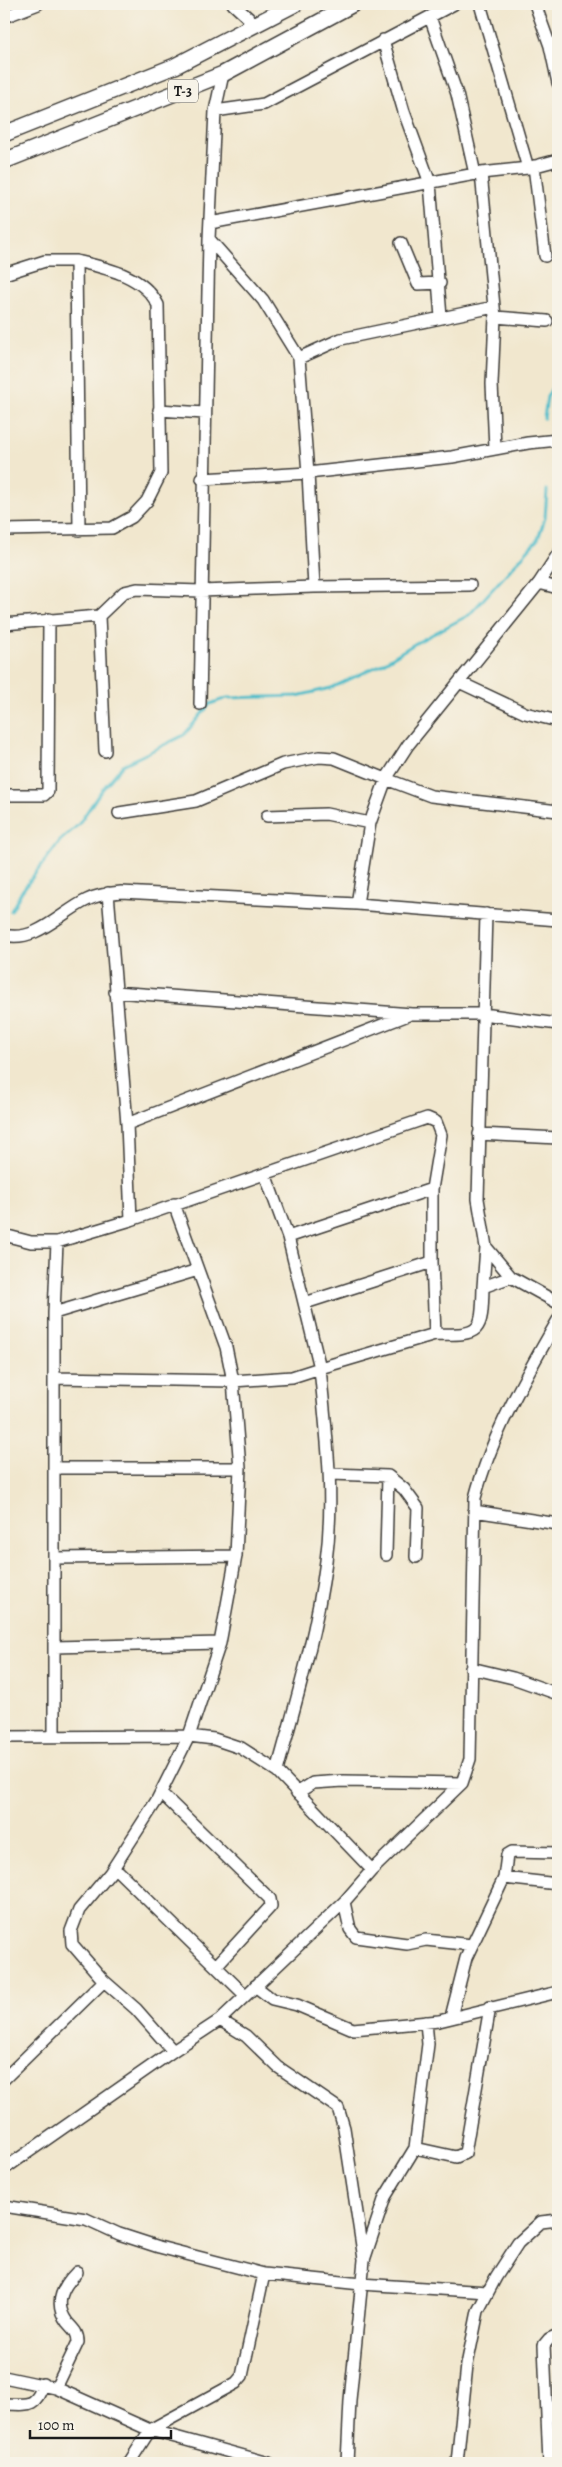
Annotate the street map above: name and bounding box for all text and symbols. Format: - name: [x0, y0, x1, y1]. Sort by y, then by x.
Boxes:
- road number: T-3: [168, 80, 198, 102]
- scale bar: [30, 2407, 171, 2439]
- text: 100 m: [38, 2415, 75, 2435]

